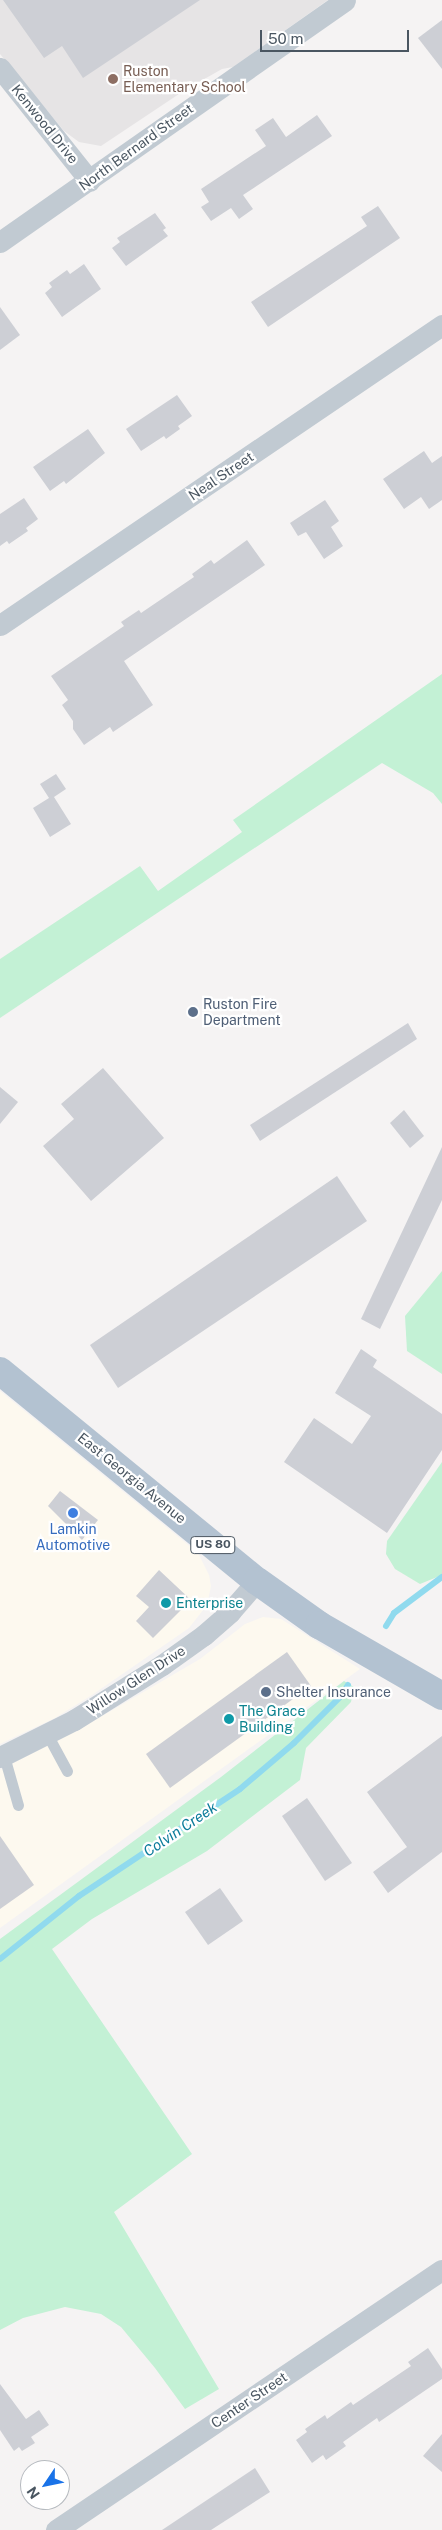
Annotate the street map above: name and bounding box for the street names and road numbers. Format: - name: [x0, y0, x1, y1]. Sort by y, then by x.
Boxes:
- street label: Kenwood Drive: [8, 81, 82, 167]
- street label: North Bernard Street: [76, 100, 196, 194]
- street label: Neal Street: [185, 448, 257, 504]
- street label: East Georgia Avenue: [74, 1429, 190, 1527]
- road number: US 80: [189, 1536, 237, 1554]
- street label: Willow Glen Drive: [84, 1642, 188, 1718]
- street label: Center Street: [208, 2368, 290, 2432]

